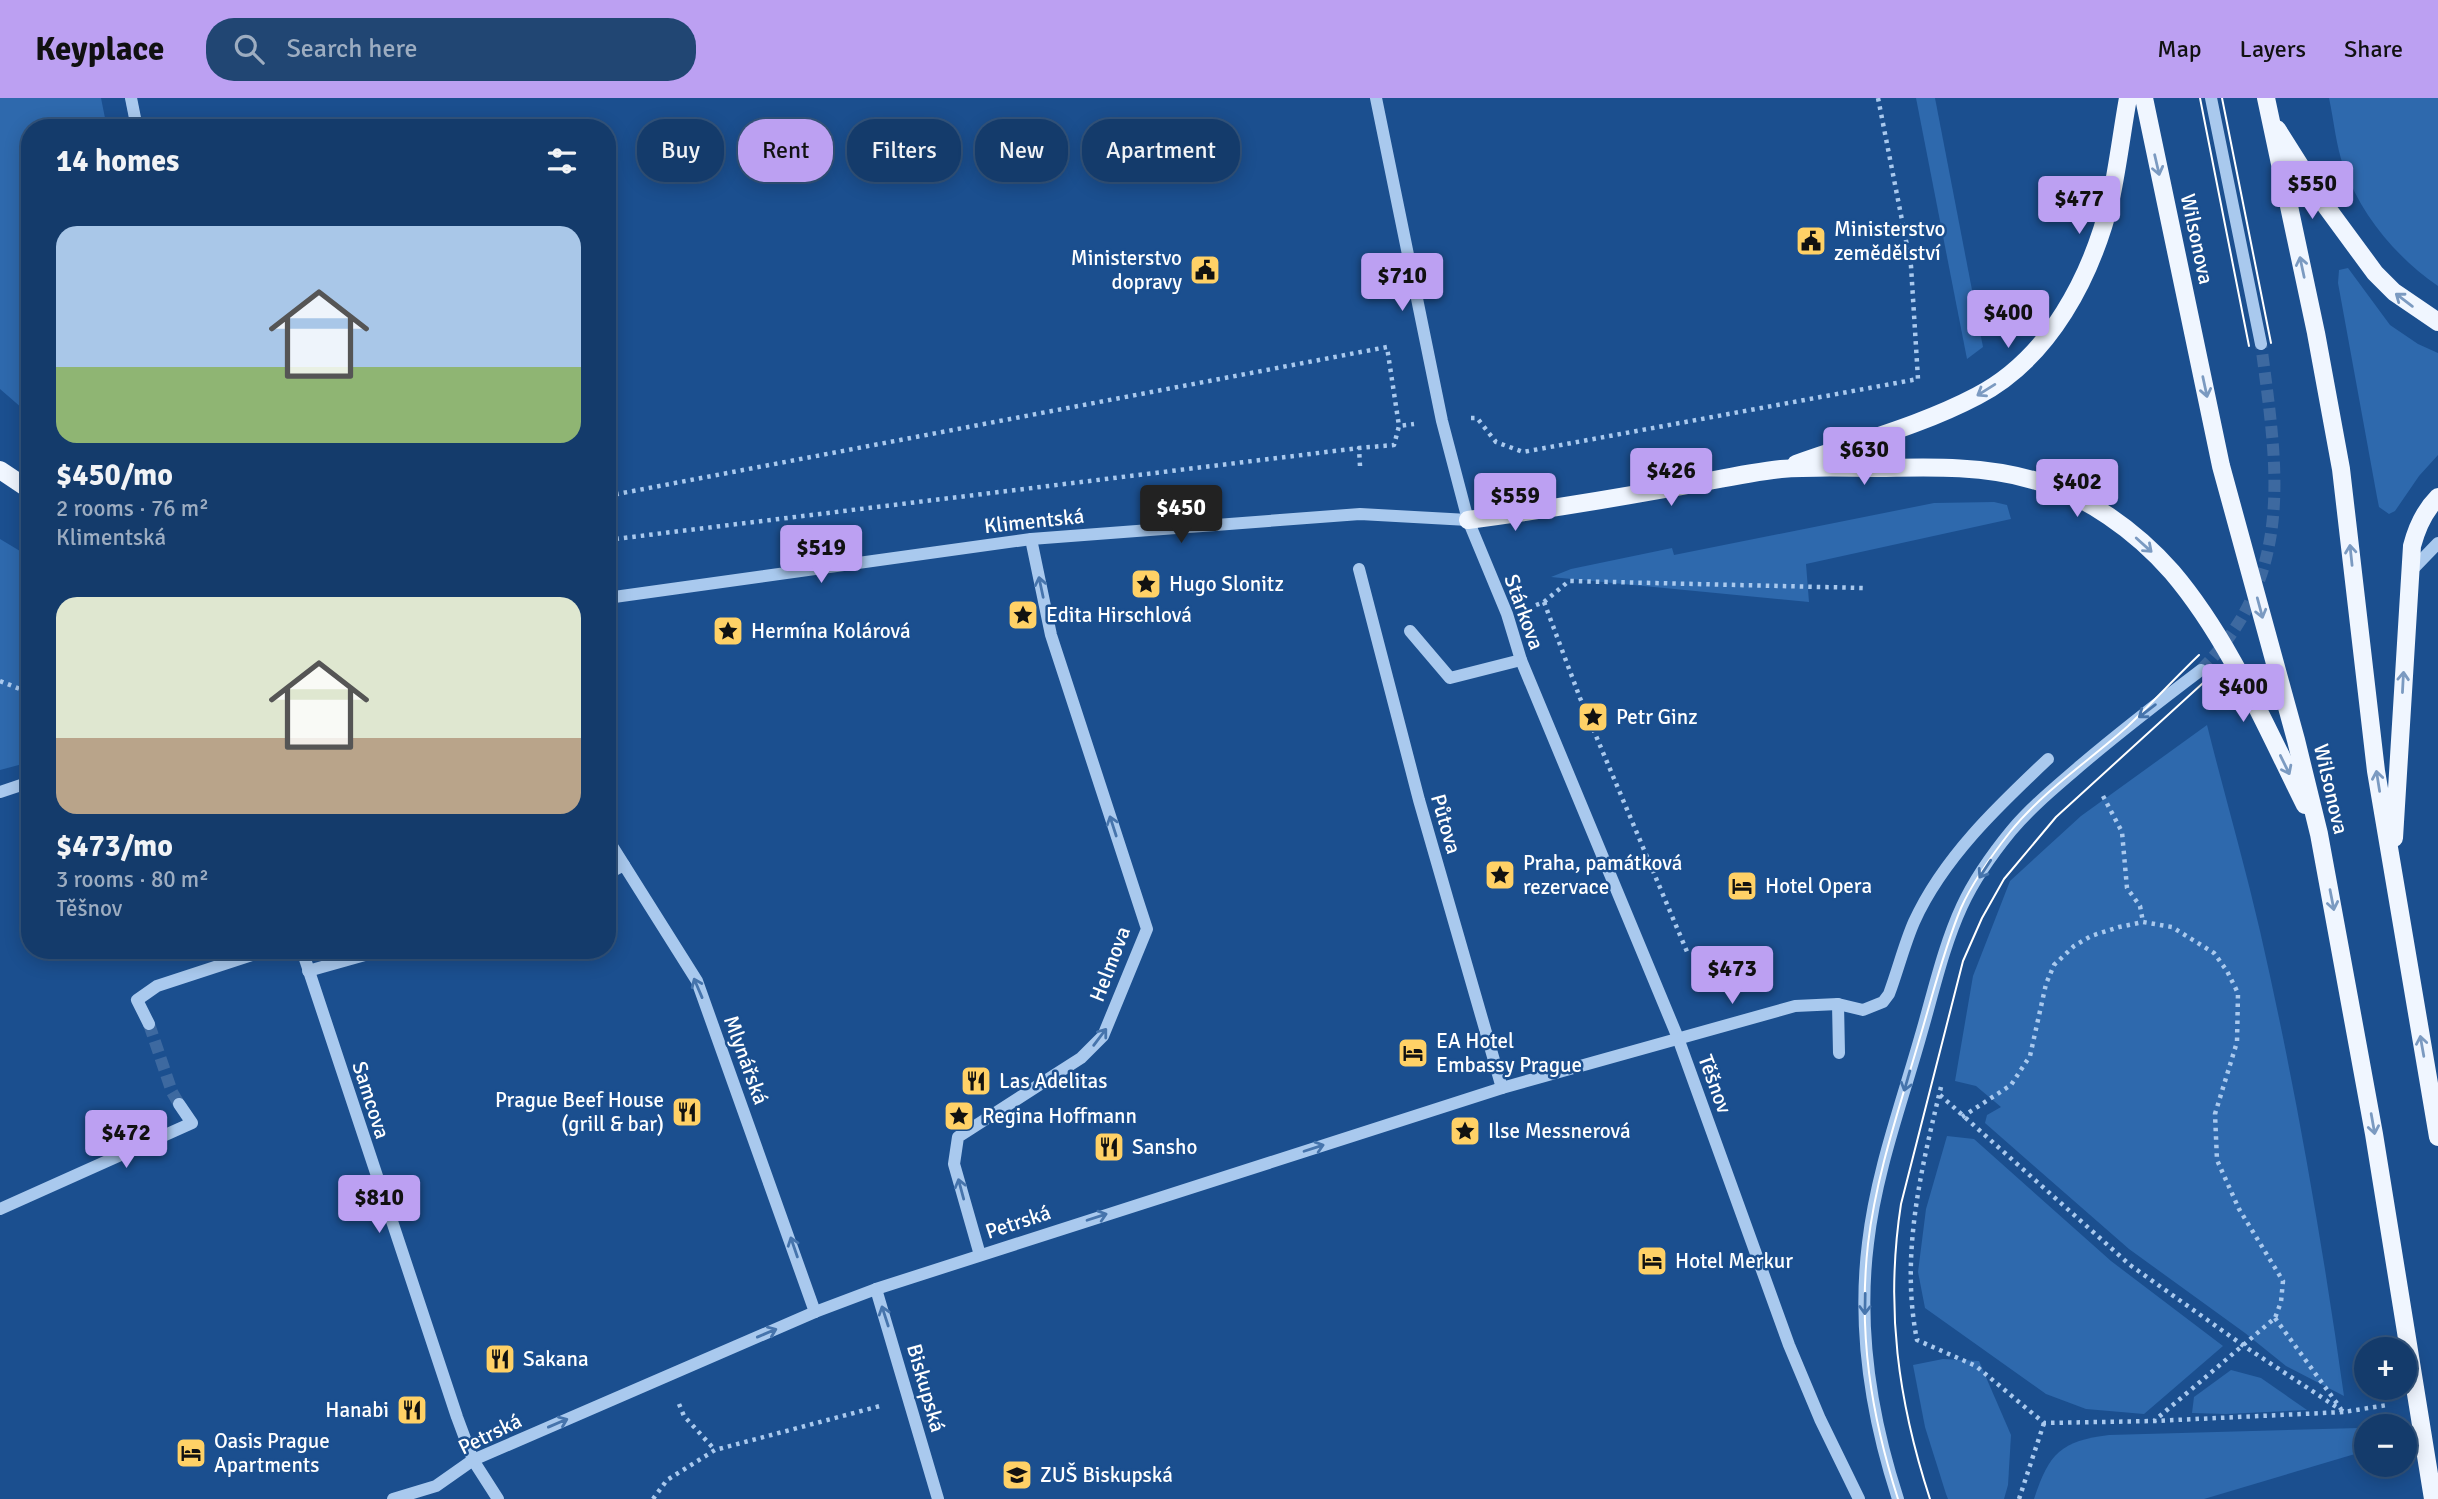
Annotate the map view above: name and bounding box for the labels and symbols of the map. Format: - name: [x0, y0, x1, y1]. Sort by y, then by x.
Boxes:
- one-way arrow: [2151, 153, 2165, 176]
- pin: $550: [2271, 162, 2353, 221]
- pin: $477: [2038, 176, 2120, 236]
- street label: Wilsonova: [2175, 191, 2219, 287]
- place label: Ministerstvo zemědělství: [1834, 216, 1945, 266]
- public building icon: Ministerstvo zemědělství: [1794, 224, 1828, 258]
- place label: Ministerstvo dopravy: [1071, 245, 1182, 295]
- public building icon: Ministerstvo dopravy: [1188, 253, 1222, 287]
- pin: $710: [1361, 254, 1443, 313]
- one-way arrow: [2294, 256, 2308, 279]
- pin: $400: [1967, 290, 2049, 350]
- one-way arrow: [2395, 293, 2414, 307]
- one-way arrow: [2199, 375, 2212, 398]
- one-way arrow: [1977, 383, 1996, 398]
- pin: $630: [1823, 428, 1905, 487]
- pin: $426: [1630, 448, 1712, 508]
- pin: $402: [2036, 460, 2118, 519]
- pin: $559: [1474, 474, 1556, 533]
- pin: $450: [1140, 486, 1222, 545]
- street label: Klimentská: [983, 503, 1085, 539]
- pin: $519: [780, 526, 862, 585]
- one-way arrow: [2135, 537, 2153, 553]
- one-way arrow: [2344, 544, 2357, 567]
- place icon: Hugo Slonitz: [1129, 567, 1163, 601]
- place label: Hugo Slonitz: [1169, 571, 1284, 597]
- street label: Stárkova: [1498, 571, 1550, 653]
- one-way arrow: [1034, 576, 1047, 599]
- one-way arrow: [2254, 596, 2267, 619]
- place icon: Edita Hirschlová: [1006, 598, 1040, 632]
- place label: Edita Hirschlová: [1046, 602, 1192, 628]
- place icon: Hermína Kolárová: [711, 614, 745, 648]
- place label: Hermína Kolárová: [751, 618, 911, 644]
- pin: $400: [2202, 664, 2284, 724]
- one-way arrow: [2397, 671, 2410, 694]
- place icon: Petr Ginz: [1576, 700, 1610, 734]
- one-way arrow: [2138, 703, 2157, 718]
- place label: Petr Ginz: [1616, 704, 1698, 730]
- street label: Wilsonova: [2308, 741, 2354, 837]
- one-way arrow: [2278, 754, 2292, 775]
- one-way arrow: [2371, 770, 2384, 793]
- street label: Půtova: [1425, 791, 1467, 857]
- one-way arrow: [1106, 815, 1118, 837]
- place label: Praha, památková rezervace: [1523, 850, 1682, 900]
- place icon: Praha, památková rezervace: [1483, 858, 1517, 892]
- one-way arrow: [1977, 858, 1991, 878]
- hotel icon: Hotel Opera: [1725, 869, 1759, 903]
- place label: Hotel Opera: [1765, 873, 1872, 899]
- one-way arrow: [2326, 889, 2339, 911]
- street label: Helmova: [1084, 923, 1136, 1005]
- pin: $473: [1691, 946, 1773, 1006]
- one-way arrow: [691, 977, 704, 999]
- street label: Mlynářská: [718, 1012, 774, 1108]
- one-way arrow: [1092, 1028, 1107, 1047]
- place label: EA Hotel Embassy Prague: [1436, 1028, 1582, 1078]
- one-way arrow: [2415, 1035, 2428, 1058]
- hotel icon: EA Hotel Embassy Prague: [1396, 1036, 1430, 1070]
- street label: Těšnov: [1692, 1051, 1738, 1117]
- street label: Samcova: [346, 1058, 396, 1142]
- restaurant icon: Las Adelitas: [959, 1064, 993, 1098]
- place label: Las Adelitas: [999, 1068, 1107, 1094]
- one-way arrow: [1900, 1070, 1913, 1092]
- place label: Prague Beef House (grill & bar): [495, 1087, 664, 1137]
- restaurant icon: Prague Beef House (grill & bar): [670, 1095, 704, 1129]
- place icon: Regina Hoffmann: [942, 1099, 976, 1133]
- place label: Regina Hoffmann: [982, 1103, 1137, 1129]
- pin: $472: [85, 1110, 167, 1170]
- one-way arrow: [2367, 1112, 2380, 1135]
- place icon: Ilse Messnerová: [1448, 1114, 1482, 1148]
- place label: Ilse Messnerová: [1488, 1118, 1631, 1144]
- restaurant icon: Sansho: [1092, 1130, 1126, 1164]
- place label: Sansho: [1132, 1134, 1197, 1160]
- one-way arrow: [1303, 1141, 1325, 1154]
- pin: $810: [338, 1176, 420, 1235]
- one-way arrow: [954, 1178, 967, 1201]
- street label: Petrská: [982, 1199, 1054, 1245]
- one-way arrow: [1086, 1210, 1108, 1222]
- one-way arrow: [787, 1237, 799, 1259]
- hotel icon: Hotel Merkur: [1635, 1244, 1669, 1278]
- place label: Hotel Merkur: [1675, 1248, 1793, 1274]
- one-way arrow: [1858, 1292, 1872, 1315]
- one-way arrow: [877, 1305, 890, 1327]
- one-way arrow: [756, 1325, 777, 1338]
- street label: Biskupská: [901, 1341, 951, 1435]
- restaurant icon: Sakana: [483, 1342, 517, 1376]
- place label: Sakana: [523, 1346, 589, 1372]
- restaurant icon: Hanabi: [395, 1393, 429, 1427]
- place label: Hanabi: [325, 1397, 389, 1423]
- street label: Petrská: [454, 1408, 526, 1460]
- one-way arrow: [547, 1416, 569, 1429]
- place label: Oasis Prague Apartments: [214, 1428, 330, 1478]
- hotel icon: Oasis Prague Apartments: [174, 1436, 208, 1470]
- school or university icon: ZUŠ Biskupská: [1000, 1458, 1034, 1492]
- place label: ZUŠ Biskupská: [1040, 1462, 1173, 1488]

